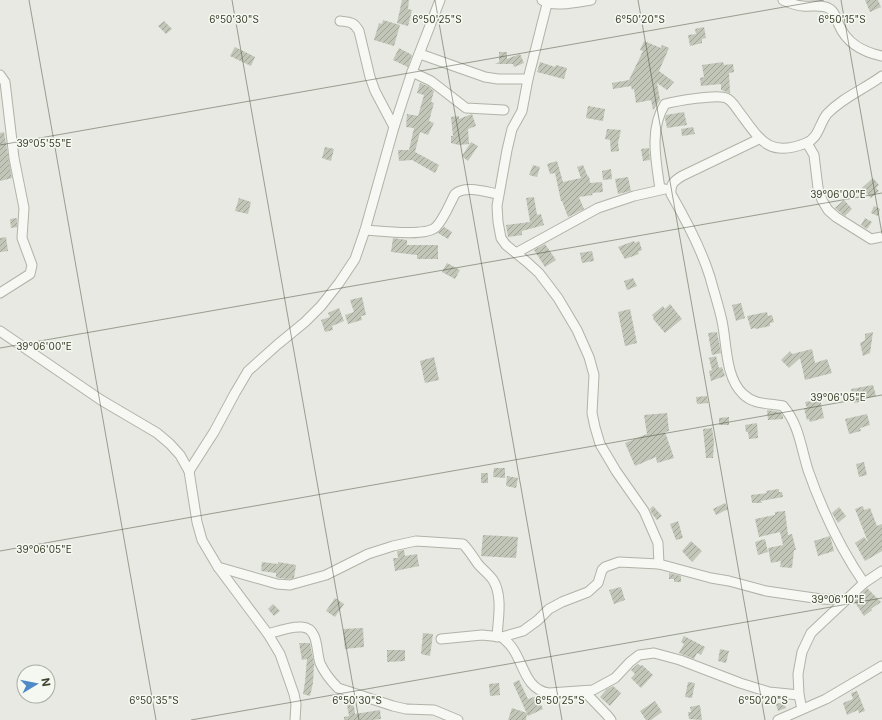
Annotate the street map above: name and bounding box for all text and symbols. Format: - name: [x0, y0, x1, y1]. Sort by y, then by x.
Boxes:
- text: 6°50'30"S: [209, 13, 259, 25]
- text: 6°50'25"S: [412, 13, 462, 25]
- text: 6°50'20"S: [615, 13, 665, 25]
- text: 6°50'15"S: [818, 13, 866, 25]
- text: 39°05'55"E: [16, 137, 72, 149]
- text: 39°06'00"E: [810, 188, 866, 200]
- text: 39°06'00"E: [16, 340, 72, 352]
- text: 39°06'05"E: [810, 391, 866, 403]
- text: 39°06'05"E: [16, 543, 72, 555]
- text: 39°06'10"E: [811, 593, 865, 605]
- north arrow: [16, 664, 56, 704]
- text: N: [38, 677, 53, 688]
- text: 6°50'35"S: [129, 694, 179, 706]
- text: 6°50'30"S: [332, 694, 382, 706]
- text: 6°50'25"S: [535, 694, 585, 706]
- text: 6°50'20"S: [738, 694, 788, 706]

